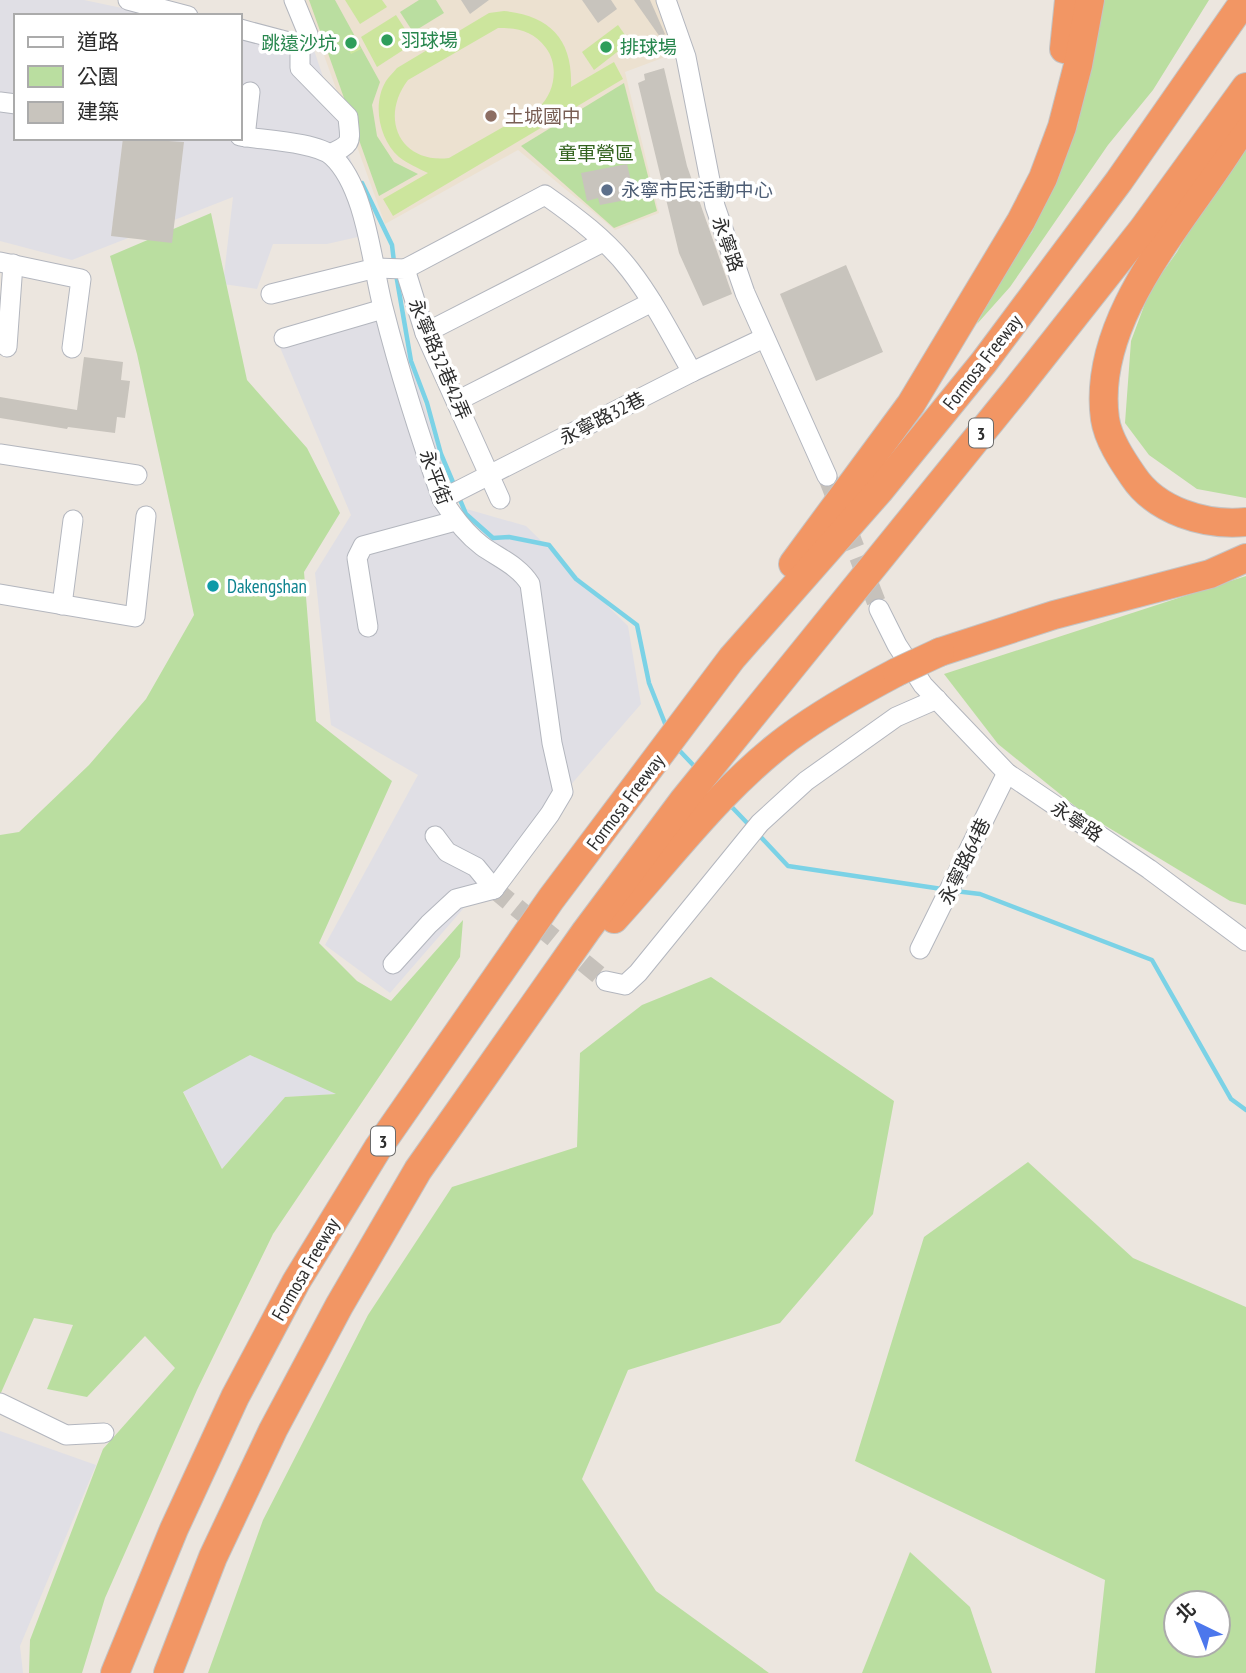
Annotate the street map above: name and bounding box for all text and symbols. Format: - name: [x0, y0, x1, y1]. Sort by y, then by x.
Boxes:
- legend: [14, 14, 242, 140]
- text: 道路: [77, 28, 119, 55]
- place label: 羽球場: [401, 28, 458, 52]
- place label: 跳遠沙坑: [261, 31, 337, 55]
- marker: 羽球場: [379, 32, 395, 48]
- marker: 跳遠沙坑: [343, 35, 359, 51]
- place label: 排球場: [620, 35, 677, 59]
- marker: 排球場: [598, 39, 614, 55]
- text: 公園: [77, 63, 119, 90]
- text: 建築: [77, 98, 119, 125]
- place label: 土城國中: [505, 104, 581, 128]
- marker: 土城國中: [483, 108, 499, 124]
- park label: 童軍營區: [558, 141, 634, 165]
- place label: 永寧市民活動中心: [621, 178, 773, 202]
- marker: 永寧市民活動中心: [599, 182, 615, 198]
- street label: 永寧路: [707, 213, 749, 275]
- street label: 永寧路32巷42弄: [404, 295, 476, 423]
- street label: Formosa Freeway: [937, 309, 1027, 414]
- street label: 永寧路32巷: [555, 386, 649, 450]
- road number: 3: [969, 418, 993, 447]
- street label: 永平街: [415, 446, 457, 508]
- place label: Dakengshan: [227, 574, 307, 598]
- marker: Dakengshan: [205, 578, 221, 594]
- street label: Formosa Freeway: [581, 748, 669, 855]
- street label: 永寧路: [1047, 795, 1107, 847]
- street label: 永寧路64巷: [933, 814, 995, 908]
- road number: 3: [371, 1126, 395, 1156]
- street label: Formosa Freeway: [266, 1213, 344, 1324]
- north arrow: [1162, 1589, 1232, 1659]
- text: 北: [1170, 1596, 1201, 1627]

